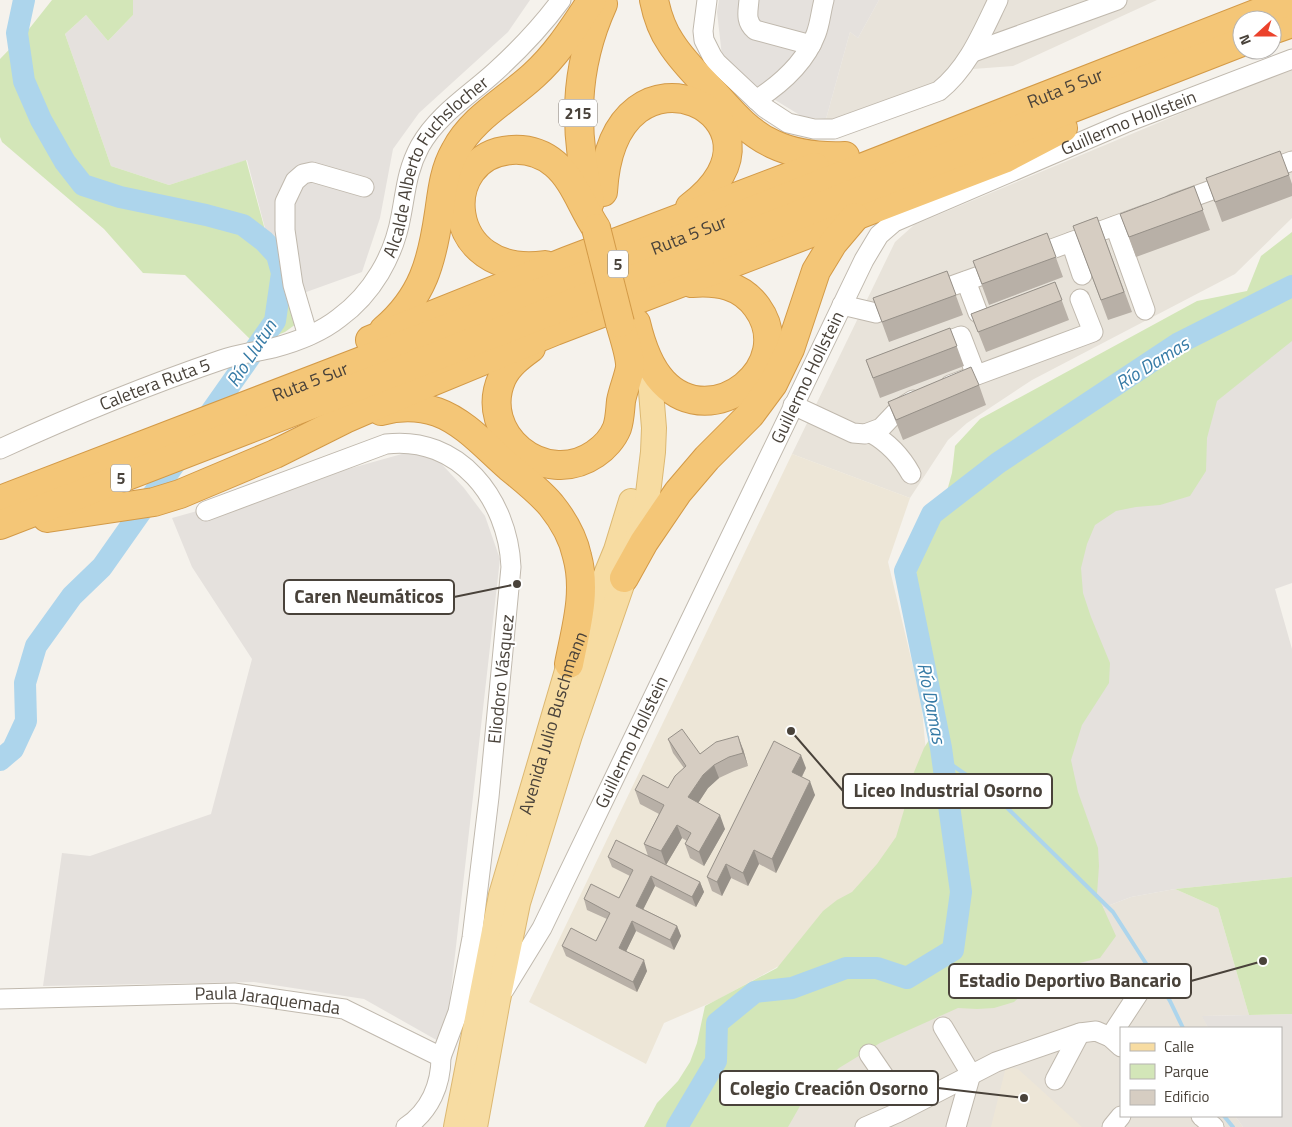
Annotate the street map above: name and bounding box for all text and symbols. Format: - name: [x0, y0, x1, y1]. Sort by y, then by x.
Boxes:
- north arrow: [1232, 10, 1282, 60]
- text: N: [1233, 32, 1256, 48]
- street label: Ruta 5 Sur: [1023, 61, 1107, 115]
- street label: Alcalde Alberto Fuchslocher: [376, 69, 494, 262]
- street label: Guillermo Hollstein: [1056, 83, 1200, 162]
- road number: 215: [559, 100, 597, 126]
- street label: Ruta 5 Sur: [647, 208, 731, 262]
- road number: 5: [608, 250, 628, 278]
- street label: Guillermo Hollstein: [764, 306, 850, 448]
- water label: Río Llutun: [218, 313, 283, 392]
- water label: Río Damas: [1109, 328, 1196, 396]
- street label: Caletera Ruta 5: [95, 351, 214, 417]
- street label: Ruta 5 Sur: [268, 354, 352, 408]
- road number: 5: [111, 464, 131, 492]
- callout: Caren Neumáticos: [284, 580, 454, 614]
- text: Caren Neumáticos: [294, 581, 444, 610]
- street label: Eliodoro Vásquez: [480, 613, 521, 745]
- street label: Avenida Julio Buschmann: [511, 627, 594, 818]
- water label: Río Damas: [910, 660, 955, 748]
- street label: Guillermo Hollstein: [588, 671, 675, 813]
- callout: Liceo Industrial Osorno: [843, 774, 1052, 808]
- text: Liceo Industrial Osorno: [853, 775, 1043, 804]
- callout: Estadio Deportivo Bancario: [949, 964, 1191, 998]
- text: Estadio Deportivo Bancario: [959, 965, 1181, 994]
- street label: Paula Jaraquemada: [194, 979, 342, 1021]
- legend: [1120, 1027, 1282, 1117]
- text: Calle: [1164, 1035, 1194, 1058]
- text: Parque: [1164, 1060, 1209, 1083]
- callout: Colegio Creación Osorno: [720, 1071, 938, 1105]
- text: Colegio Creación Osorno: [730, 1073, 928, 1102]
- text: Edificio: [1164, 1085, 1209, 1108]

